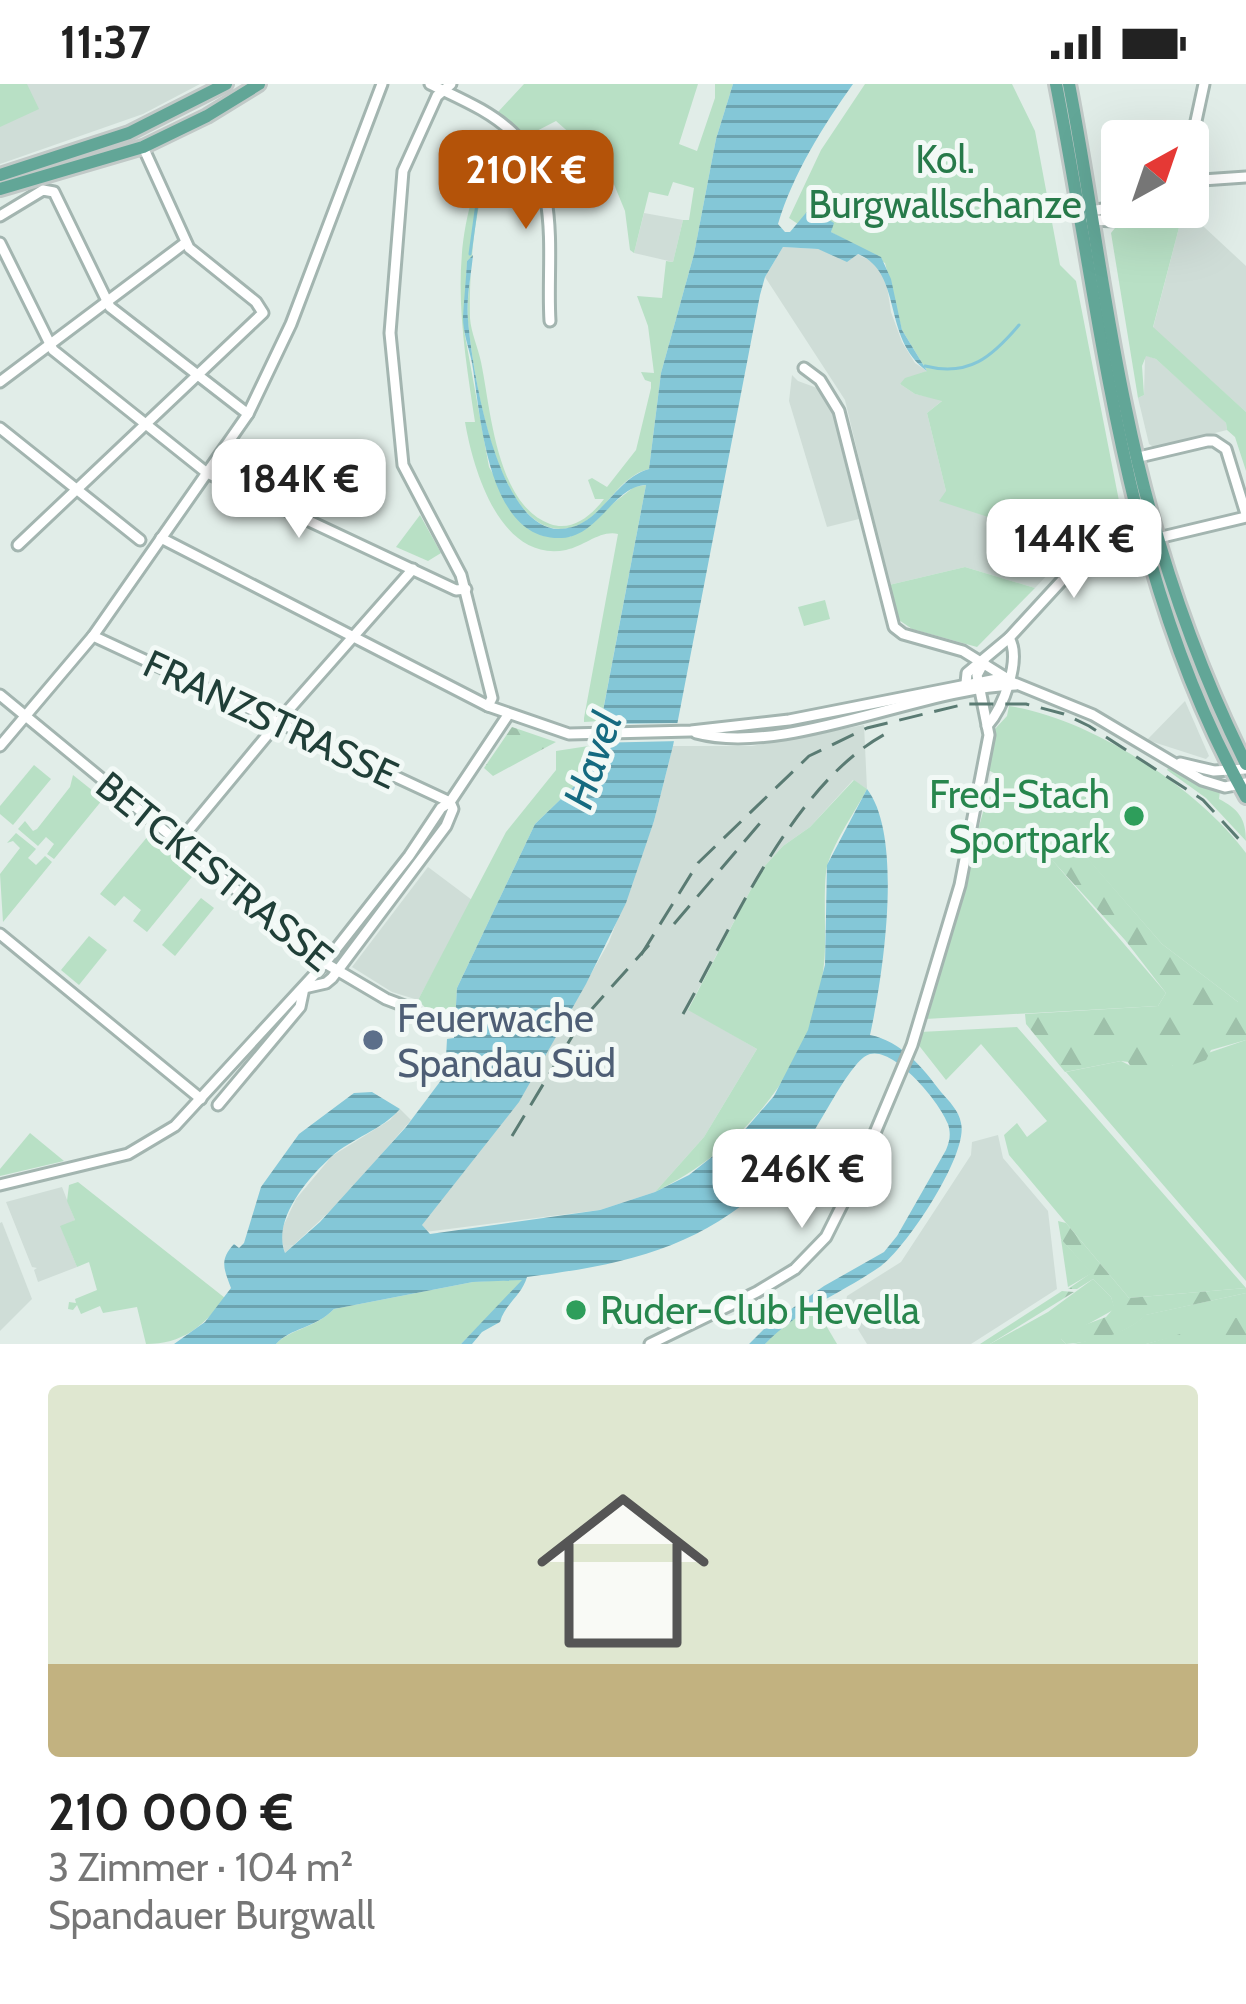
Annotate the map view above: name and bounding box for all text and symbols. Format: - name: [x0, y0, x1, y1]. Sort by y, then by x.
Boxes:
- text: 11:37: [60, 15, 150, 69]
- north arrow: [1101, 120, 1209, 228]
- map controls: [1101, 120, 1209, 228]
- pin: 210K €: [428, 130, 624, 232]
- park label: Kol. Burgwallschanze: [808, 135, 1082, 228]
- text: 210K €: [466, 145, 586, 193]
- pin: 184K €: [201, 439, 397, 541]
- text: 184K €: [239, 454, 359, 502]
- pin: 144K €: [976, 499, 1172, 601]
- text: 144K €: [1013, 514, 1135, 562]
- street label: FRANZSTRASSE: [136, 639, 406, 799]
- water label: Havel: [551, 705, 633, 815]
- street label: BETCKESTRASSE: [87, 761, 343, 981]
- place label: Fred-Stach Sportpark: [929, 770, 1111, 863]
- marker: Fred-Stach Sportpark: [1121, 803, 1147, 829]
- place label: Feuerwache Spandau Süd: [397, 994, 616, 1087]
- marker: Feuerwache Spandau Süd: [360, 1027, 386, 1053]
- pin: 246K €: [704, 1129, 900, 1231]
- text: 246K €: [740, 1144, 865, 1192]
- place label: Ruder-Club Hevella: [600, 1286, 920, 1334]
- marker: Ruder-Club Hevella: [563, 1297, 589, 1323]
- icon: home: [515, 1463, 731, 1679]
- text: 210 000 €: [48, 1781, 293, 1843]
- text: 3 Zimmer · 104 m²: [48, 1843, 353, 1891]
- text: Spandauer Burgwall: [48, 1891, 375, 1939]

